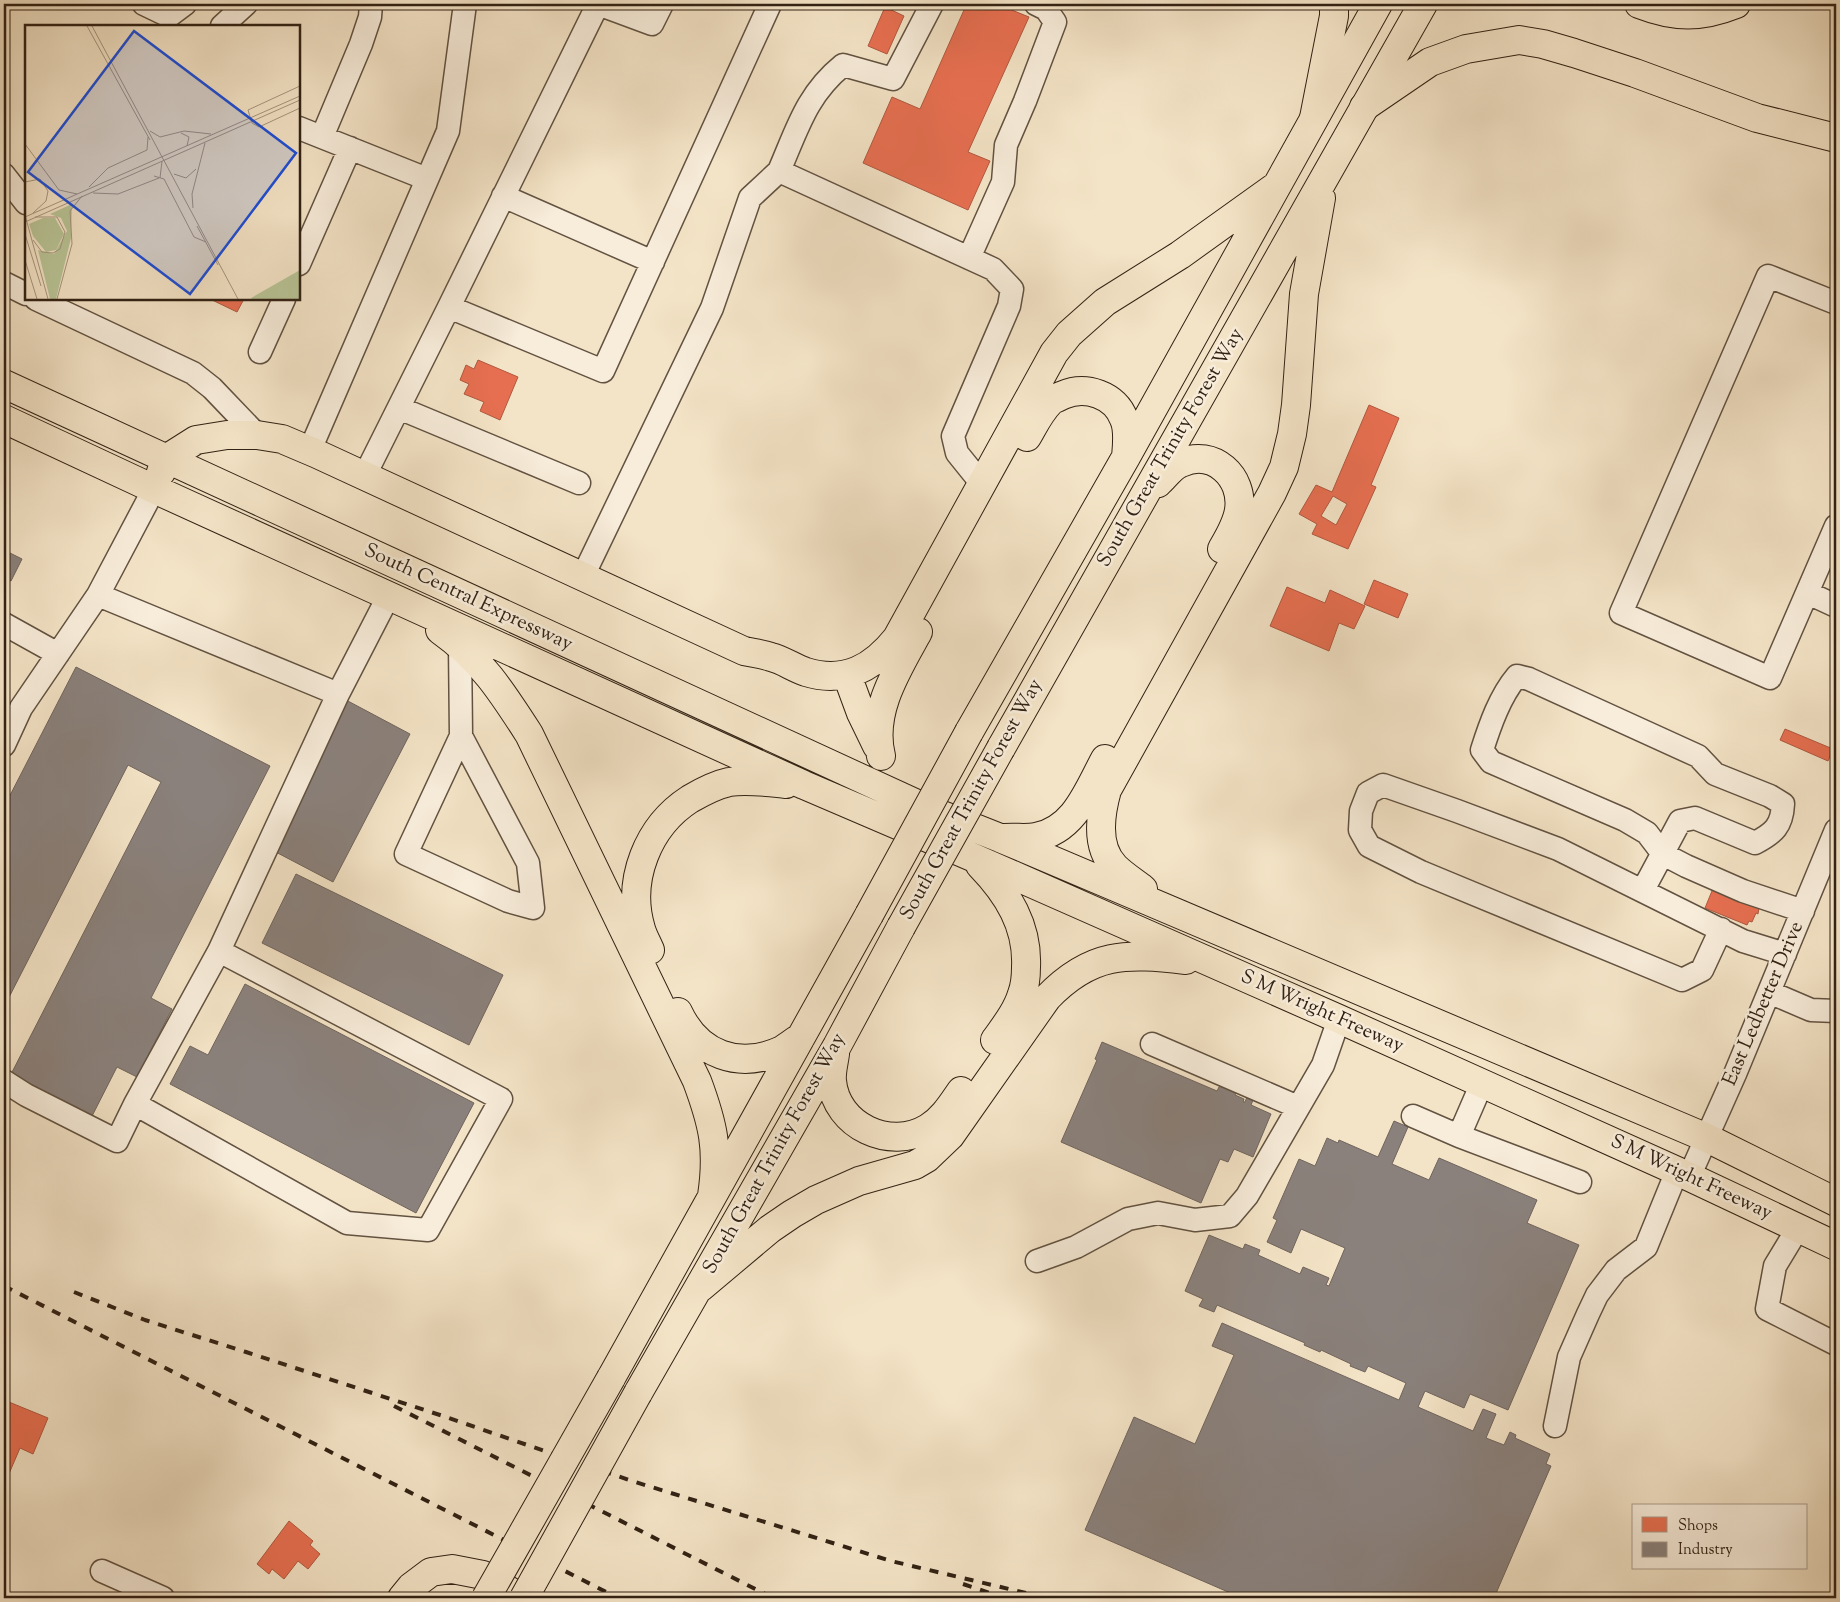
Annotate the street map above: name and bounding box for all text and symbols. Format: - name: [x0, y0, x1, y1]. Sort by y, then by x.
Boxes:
- inset map: [25, 25, 300, 300]
- street label: South Great Trinity Forest Way: [1090, 323, 1252, 573]
- street label: South Central Expressway: [359, 537, 577, 659]
- street label: South Great Trinity Forest Way: [893, 674, 1051, 926]
- street label: East Ledbetter Drive: [1716, 917, 1812, 1091]
- street label: S M Wright Freeway: [1236, 963, 1408, 1061]
- street label: South Great Trinity Forest Way: [696, 1028, 854, 1280]
- street label: S M Wright Freeway: [1605, 1128, 1777, 1228]
- legend: [1632, 1504, 1808, 1570]
- text: Shops: [1678, 1516, 1718, 1537]
- text: Industry: [1678, 1540, 1733, 1561]

